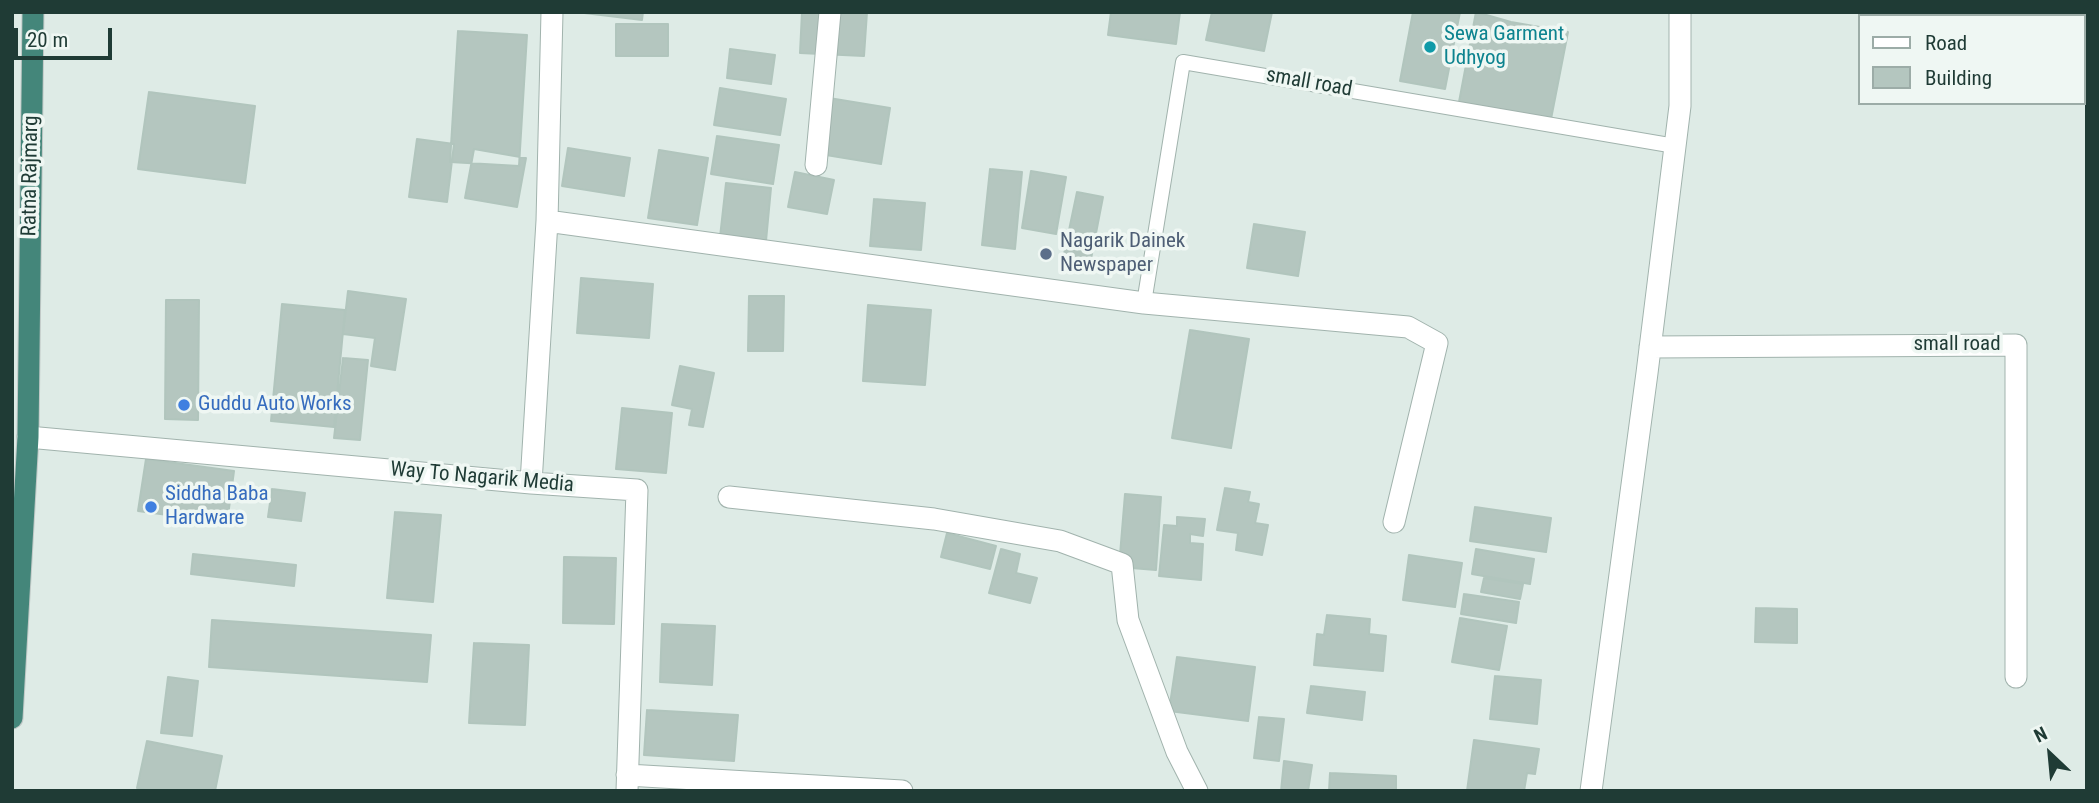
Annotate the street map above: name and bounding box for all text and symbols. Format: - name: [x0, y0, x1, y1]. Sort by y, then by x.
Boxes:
- scale bar: [18, 14, 116, 58]
- legend: [1857, 14, 2085, 105]
- place label: Sewa Garment Udhyog: [1444, 22, 1564, 72]
- text: 20 m: [27, 28, 68, 52]
- text: Road: [1925, 31, 1967, 55]
- marker: Sewa Garment Udhyog: [1422, 39, 1438, 55]
- street label: small road: [1264, 63, 1354, 103]
- text: Building: [1925, 66, 1992, 90]
- street label: Ratna Rajmarg: [17, 115, 45, 237]
- place label: Nagarik Dainek Newspaper: [1060, 229, 1185, 279]
- marker: Nagarik Dainek Newspaper: [1038, 246, 1054, 262]
- street label: small road: [1913, 332, 2001, 358]
- place label: Guddu Auto Works: [198, 392, 352, 418]
- marker: Guddu Auto Works: [176, 397, 192, 413]
- street label: Way To Nagarik Media: [389, 457, 575, 499]
- place label: Siddha Baba Hardware: [165, 482, 269, 532]
- marker: Siddha Baba Hardware: [143, 499, 159, 515]
- north arrow: [2015, 719, 2085, 789]
- text: N: [2030, 722, 2051, 748]

